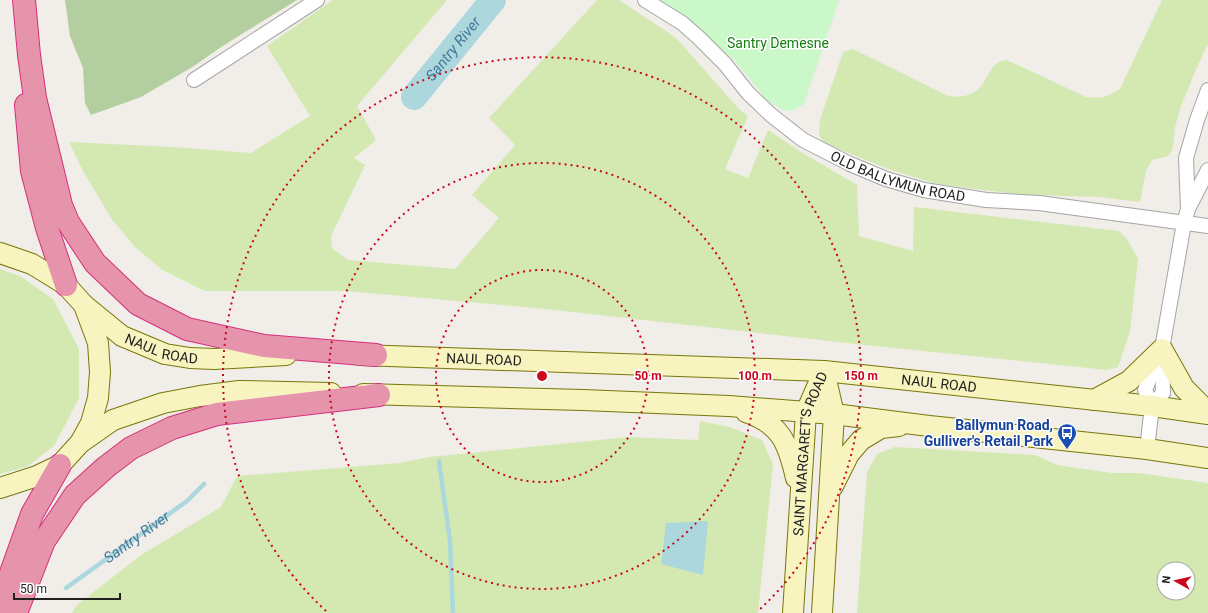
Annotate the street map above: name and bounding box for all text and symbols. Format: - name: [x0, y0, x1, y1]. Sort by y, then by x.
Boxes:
- water label: Santry River: [422, 13, 485, 85]
- park label: Santry Demesne: [727, 35, 829, 51]
- street label: OLD BALLYMUN ROAD: [828, 147, 966, 205]
- street label: NAUL ROAD: [123, 330, 198, 366]
- street label: NAUL ROAD: [446, 350, 522, 369]
- centre of rings: [535, 369, 549, 383]
- text: 50 m: [634, 369, 662, 383]
- text: 100 m: [738, 369, 772, 383]
- street label: SAINT MARGARET'S ROAD: [790, 369, 831, 536]
- text: 150 m: [844, 369, 878, 383]
- street label: NAUL ROAD: [901, 371, 978, 395]
- place label: Ballymun Road, Gulliver's Retail Park: [924, 417, 1054, 449]
- bus stop icon: Ballymun Road, Gulliver's Retail Park: [1056, 422, 1078, 450]
- water label: Santry River: [100, 507, 174, 567]
- north arrow: [1156, 561, 1196, 601]
- scale bar: [14, 575, 120, 601]
- text: N: [1160, 575, 1174, 584]
- text: 50 m: [20, 582, 47, 596]

